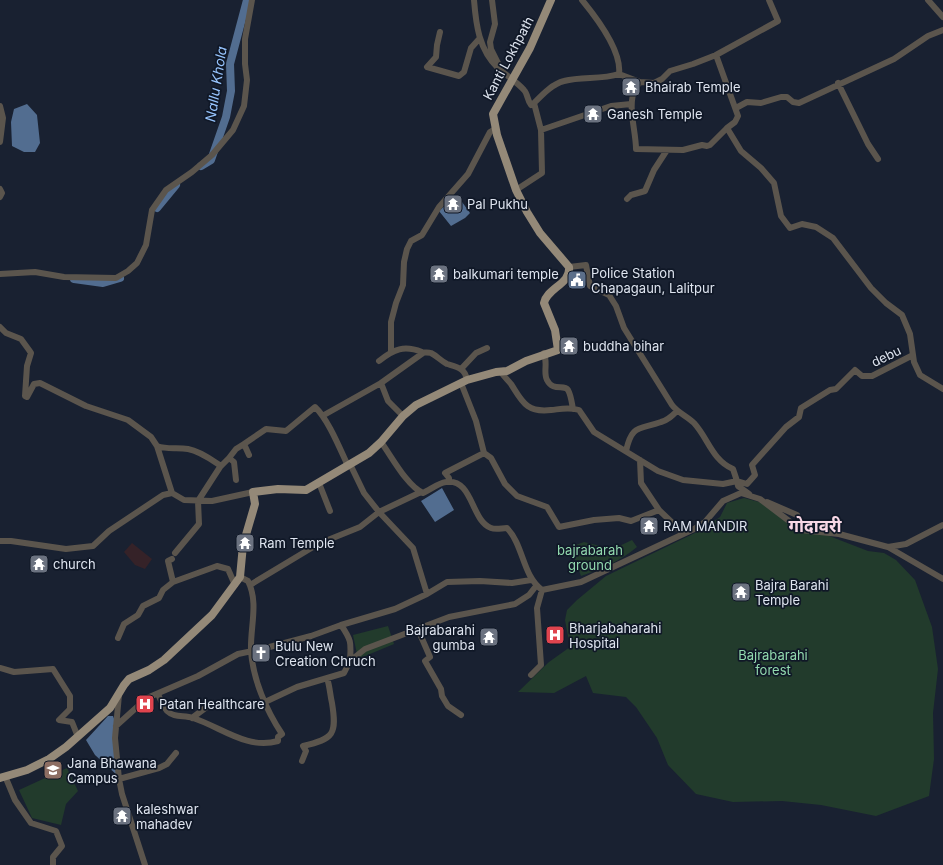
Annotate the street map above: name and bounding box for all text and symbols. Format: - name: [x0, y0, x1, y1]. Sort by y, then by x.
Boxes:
- street label: Kanti Lokhpath: [479, 14, 537, 102]
- water label: Nallu Khola: [201, 45, 230, 123]
- temple icon: Bhairab Temple: [620, 76, 642, 98]
- place label: Bhairab Temple: [645, 79, 740, 95]
- temple icon: Ganesh Temple: [582, 103, 604, 125]
- place label: Ganesh Temple: [607, 106, 703, 122]
- temple icon: Pal Pukhu: [442, 193, 464, 215]
- place label: Pal Pukhu: [467, 196, 528, 212]
- temple icon: balkumari temple: [428, 263, 450, 285]
- place label: Police Station Chapagaun, Lalitpur: [591, 265, 715, 296]
- place label: balkumari temple: [453, 266, 559, 282]
- public building icon: Police Station Chapagaun, Lalitpur: [566, 269, 588, 291]
- temple icon: buddha bihar: [558, 335, 580, 357]
- place label: buddha bihar: [583, 338, 664, 354]
- street label: debu: [868, 342, 904, 370]
- temple icon: RAM MANDIR: [638, 515, 660, 537]
- district label: गोदावरी: [789, 516, 842, 536]
- place label: RAM MANDIR: [663, 518, 747, 534]
- temple icon: Ram Temple: [234, 532, 256, 554]
- place label: Ram Temple: [259, 535, 335, 551]
- park label: bajrabarah ground: [557, 542, 623, 573]
- temple icon: church: [28, 553, 50, 575]
- place label: church: [53, 556, 96, 572]
- place label: Bajra Barahi Temple: [755, 577, 829, 608]
- temple icon: Bajra Barahi Temple: [730, 581, 752, 603]
- place label: Bharjabaharahi Hospital: [569, 620, 661, 651]
- place label: Bajrabarahi gumba: [405, 622, 475, 653]
- hospital icon: Bharjabaharahi Hospital: [544, 624, 566, 646]
- temple icon: Bajrabarahi gumba: [478, 626, 500, 648]
- place label: Bulu New Creation Chruch: [275, 638, 376, 669]
- church icon: Bulu New Creation Chruch: [250, 642, 272, 664]
- park label: Bajrabarahi forest: [738, 647, 808, 678]
- hospital icon: Patan Healthcare: [134, 693, 156, 715]
- place label: Patan Healthcare: [159, 696, 265, 712]
- place label: Jana Bhawana Campus: [67, 755, 157, 786]
- school or university icon: Jana Bhawana Campus: [42, 759, 64, 781]
- place label: kaleshwar mahadev: [136, 801, 199, 832]
- temple icon: kaleshwar mahadev: [111, 805, 133, 827]

